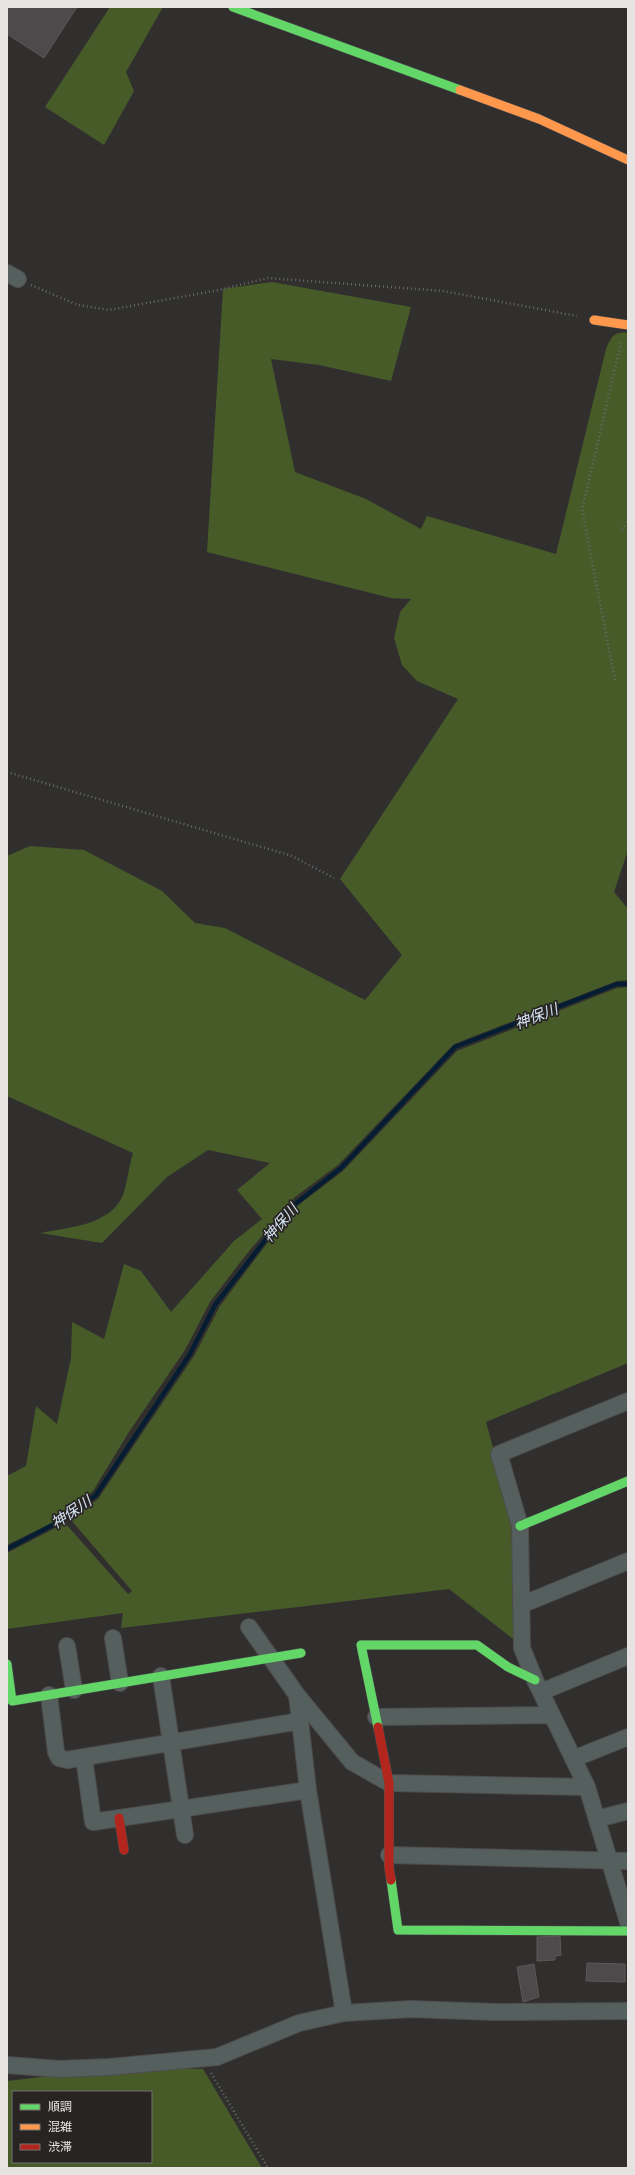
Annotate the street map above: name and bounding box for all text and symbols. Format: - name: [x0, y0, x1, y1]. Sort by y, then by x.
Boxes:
- water label: 神保川: [512, 999, 562, 1032]
- water label: 神保川: [259, 1199, 302, 1246]
- water label: 神保川: [48, 1491, 96, 1532]
- legend: [12, 2091, 152, 2163]
- text: 順調: [48, 2100, 72, 2114]
- text: 混雑: [48, 2120, 72, 2134]
- text: 渋滞: [48, 2140, 72, 2154]

